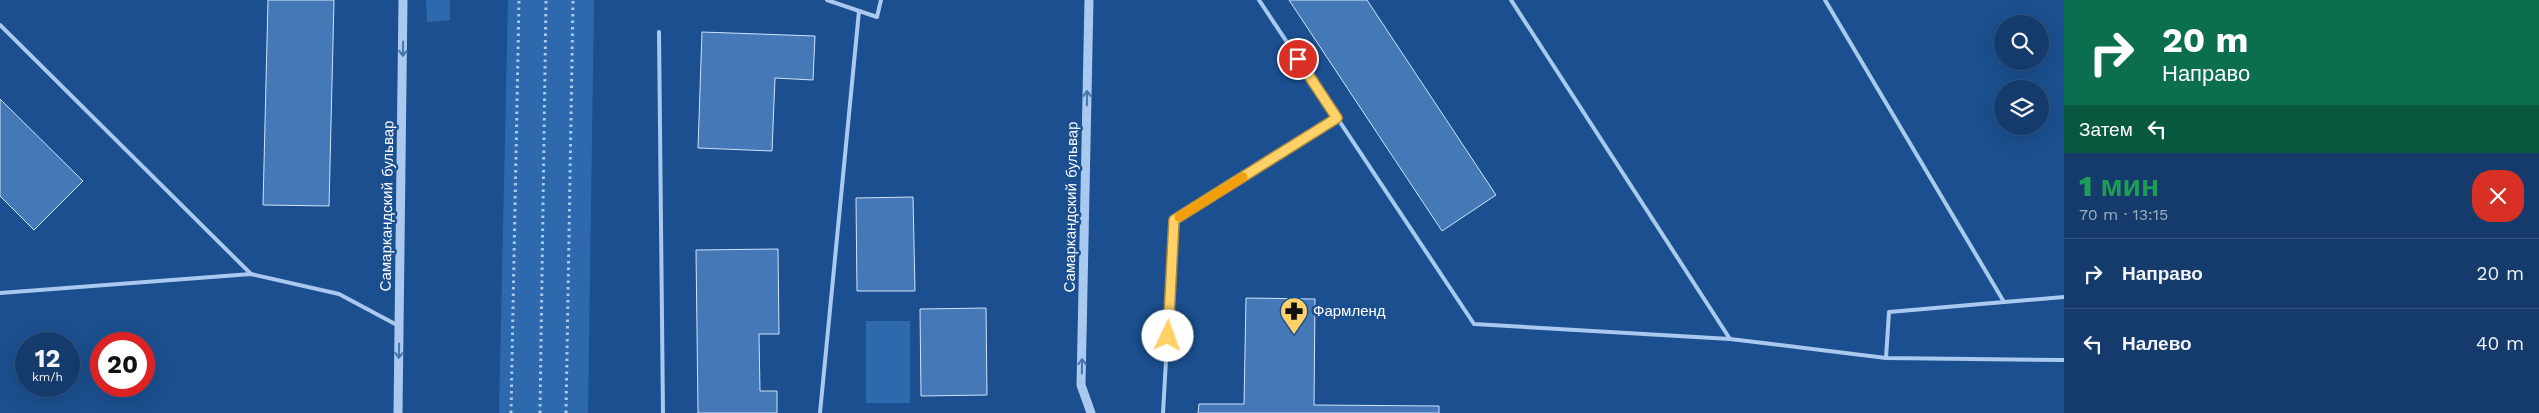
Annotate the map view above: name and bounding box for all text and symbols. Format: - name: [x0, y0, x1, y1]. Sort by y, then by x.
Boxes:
- map controls: [1994, 15, 2049, 135]
- button: search: [1994, 15, 2049, 70]
- text: 20 m: [2162, 19, 2248, 61]
- icon: right: [2079, 20, 2144, 85]
- pin: [1277, 38, 1319, 80]
- one-way arrow: [398, 40, 408, 56]
- icon: arrive: [1284, 45, 1312, 73]
- text: Направо: [2162, 61, 2250, 86]
- button: layers: [1994, 80, 2049, 135]
- one-way arrow: [1082, 91, 1092, 107]
- icon: left: [2143, 115, 2171, 143]
- text: Затем: [2079, 118, 2133, 141]
- street label: Самаркандский бульвар: [377, 120, 397, 292]
- street label: Самаркандский бульвар: [1061, 121, 1081, 293]
- text: 1 мин: [2079, 168, 2159, 203]
- button: close: [2472, 170, 2524, 222]
- text: 70 m · 13:15: [2079, 205, 2168, 224]
- icon: right: [2079, 260, 2107, 288]
- text: Направо: [2122, 262, 2203, 285]
- text: 20 m: [2477, 262, 2524, 285]
- pharmacy icon: Фармленд: [1279, 296, 1309, 335]
- place label: Фармленд: [1313, 302, 1386, 320]
- position arrow: [1141, 309, 1193, 361]
- icon: left: [2079, 330, 2107, 358]
- speed limit sign: 20: [90, 332, 155, 397]
- text: Налево: [2122, 332, 2192, 355]
- text: 40 m: [2476, 332, 2524, 355]
- one-way arrow: [394, 342, 404, 359]
- text: 12: [35, 344, 60, 373]
- one-way arrow: [1077, 358, 1086, 374]
- text: km/h: [32, 370, 63, 384]

